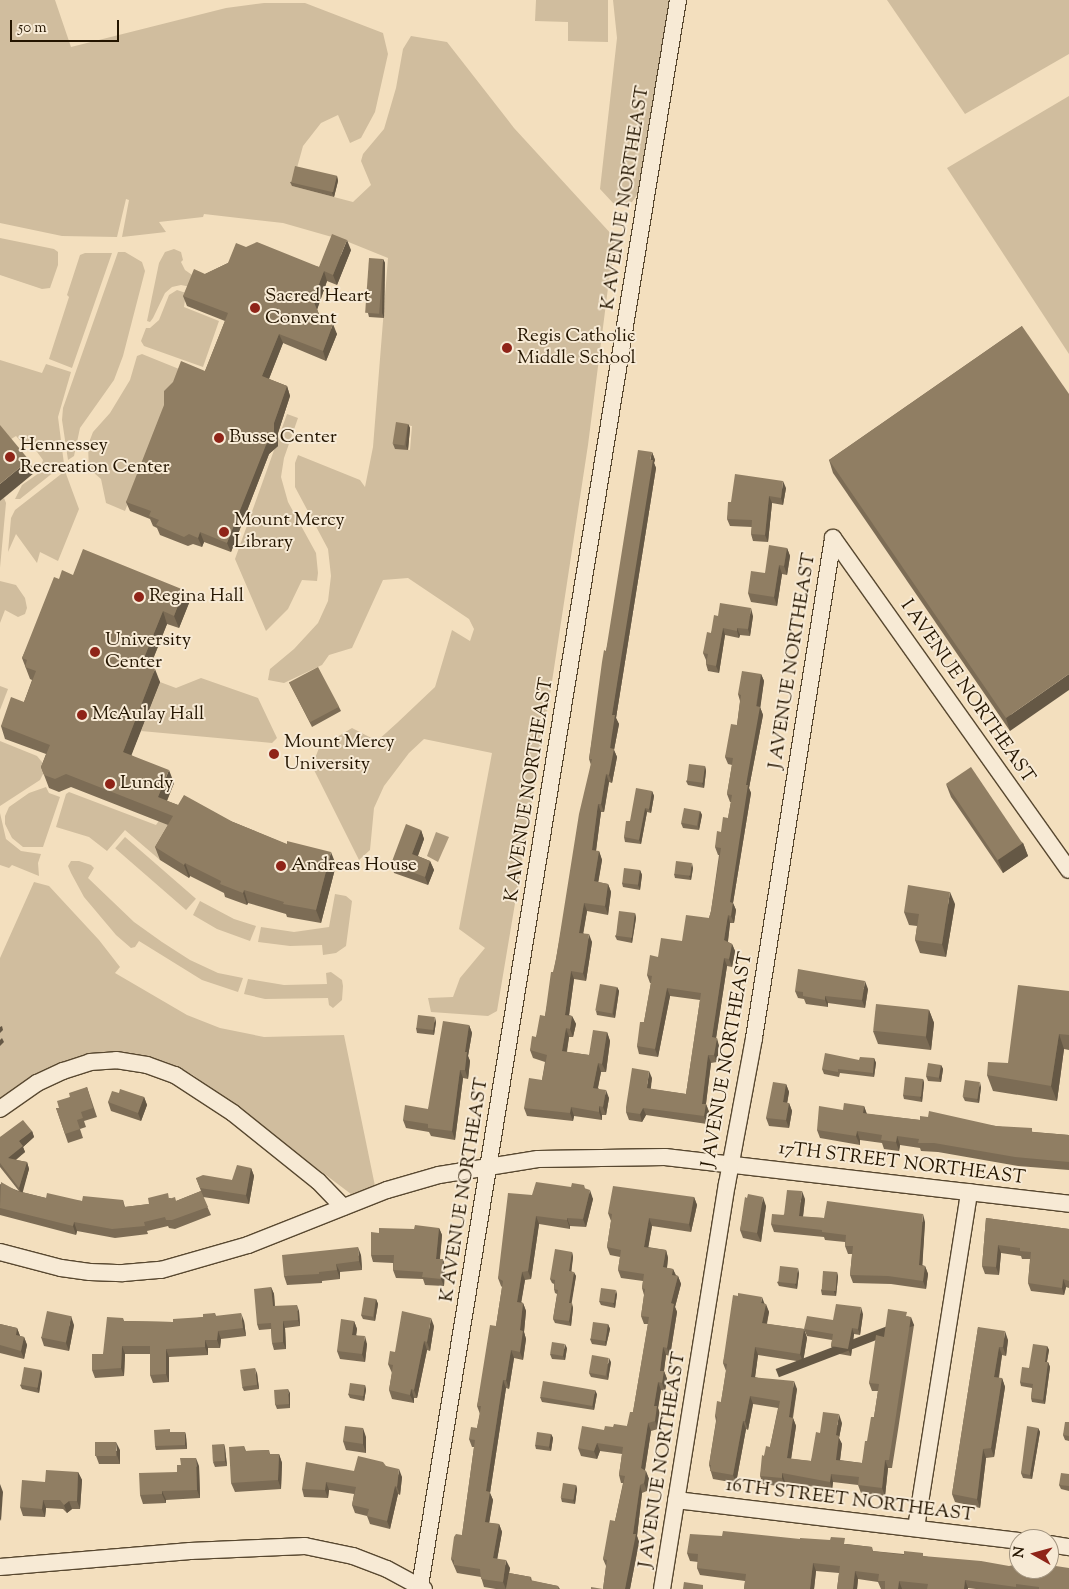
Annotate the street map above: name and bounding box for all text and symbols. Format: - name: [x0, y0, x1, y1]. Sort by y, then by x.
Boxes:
- scale bar: [12, 10, 121, 42]
- text: 50 m: [18, 18, 47, 39]
- street label: K AVENUE NORTHEAST: [597, 84, 655, 312]
- place label: Sacred Heart Convent: [265, 286, 370, 330]
- marker: Sacred Heart Convent: [249, 302, 261, 314]
- place label: Regis Catholic Middle School: [517, 326, 636, 370]
- marker: Regis Catholic Middle School: [501, 342, 513, 354]
- place label: Busse Center: [229, 427, 337, 449]
- marker: Busse Center: [213, 432, 225, 444]
- place label: Hennessey Recreation Center: [20, 435, 170, 479]
- marker: Hennessey Recreation Center: [4, 451, 16, 463]
- place label: Mount Mercy Library: [234, 510, 345, 554]
- marker: Mount Mercy Library: [218, 526, 230, 538]
- street label: J AVENUE NORTHEAST: [765, 551, 821, 771]
- place label: Regina Hall: [149, 586, 244, 608]
- marker: Regina Hall: [133, 591, 145, 603]
- street label: I AVENUE NORTHEAST: [895, 596, 1039, 788]
- place label: University Center: [105, 630, 191, 674]
- marker: University Center: [89, 646, 101, 658]
- street label: K AVENUE NORTHEAST: [501, 676, 559, 904]
- place label: McAulay Hall: [92, 704, 204, 726]
- marker: McAulay Hall: [76, 709, 88, 721]
- place label: Mount Mercy University: [284, 732, 395, 776]
- marker: Mount Mercy University: [268, 748, 280, 760]
- place label: Lundy: [120, 773, 173, 795]
- marker: Lundy: [104, 778, 116, 790]
- place label: Andreas House: [291, 855, 417, 877]
- marker: Andreas House: [275, 860, 287, 872]
- street label: J AVENUE NORTHEAST: [698, 951, 758, 1169]
- street label: K AVENUE NORTHEAST: [436, 1076, 494, 1304]
- street label: 17TH STREET NORTHEAST: [777, 1138, 1027, 1190]
- street label: J AVENUE NORTHEAST: [635, 1350, 691, 1570]
- street label: 16TH STREET NORTHEAST: [725, 1474, 975, 1528]
- north arrow: [1009, 1529, 1059, 1579]
- text: N: [1009, 1546, 1031, 1559]

